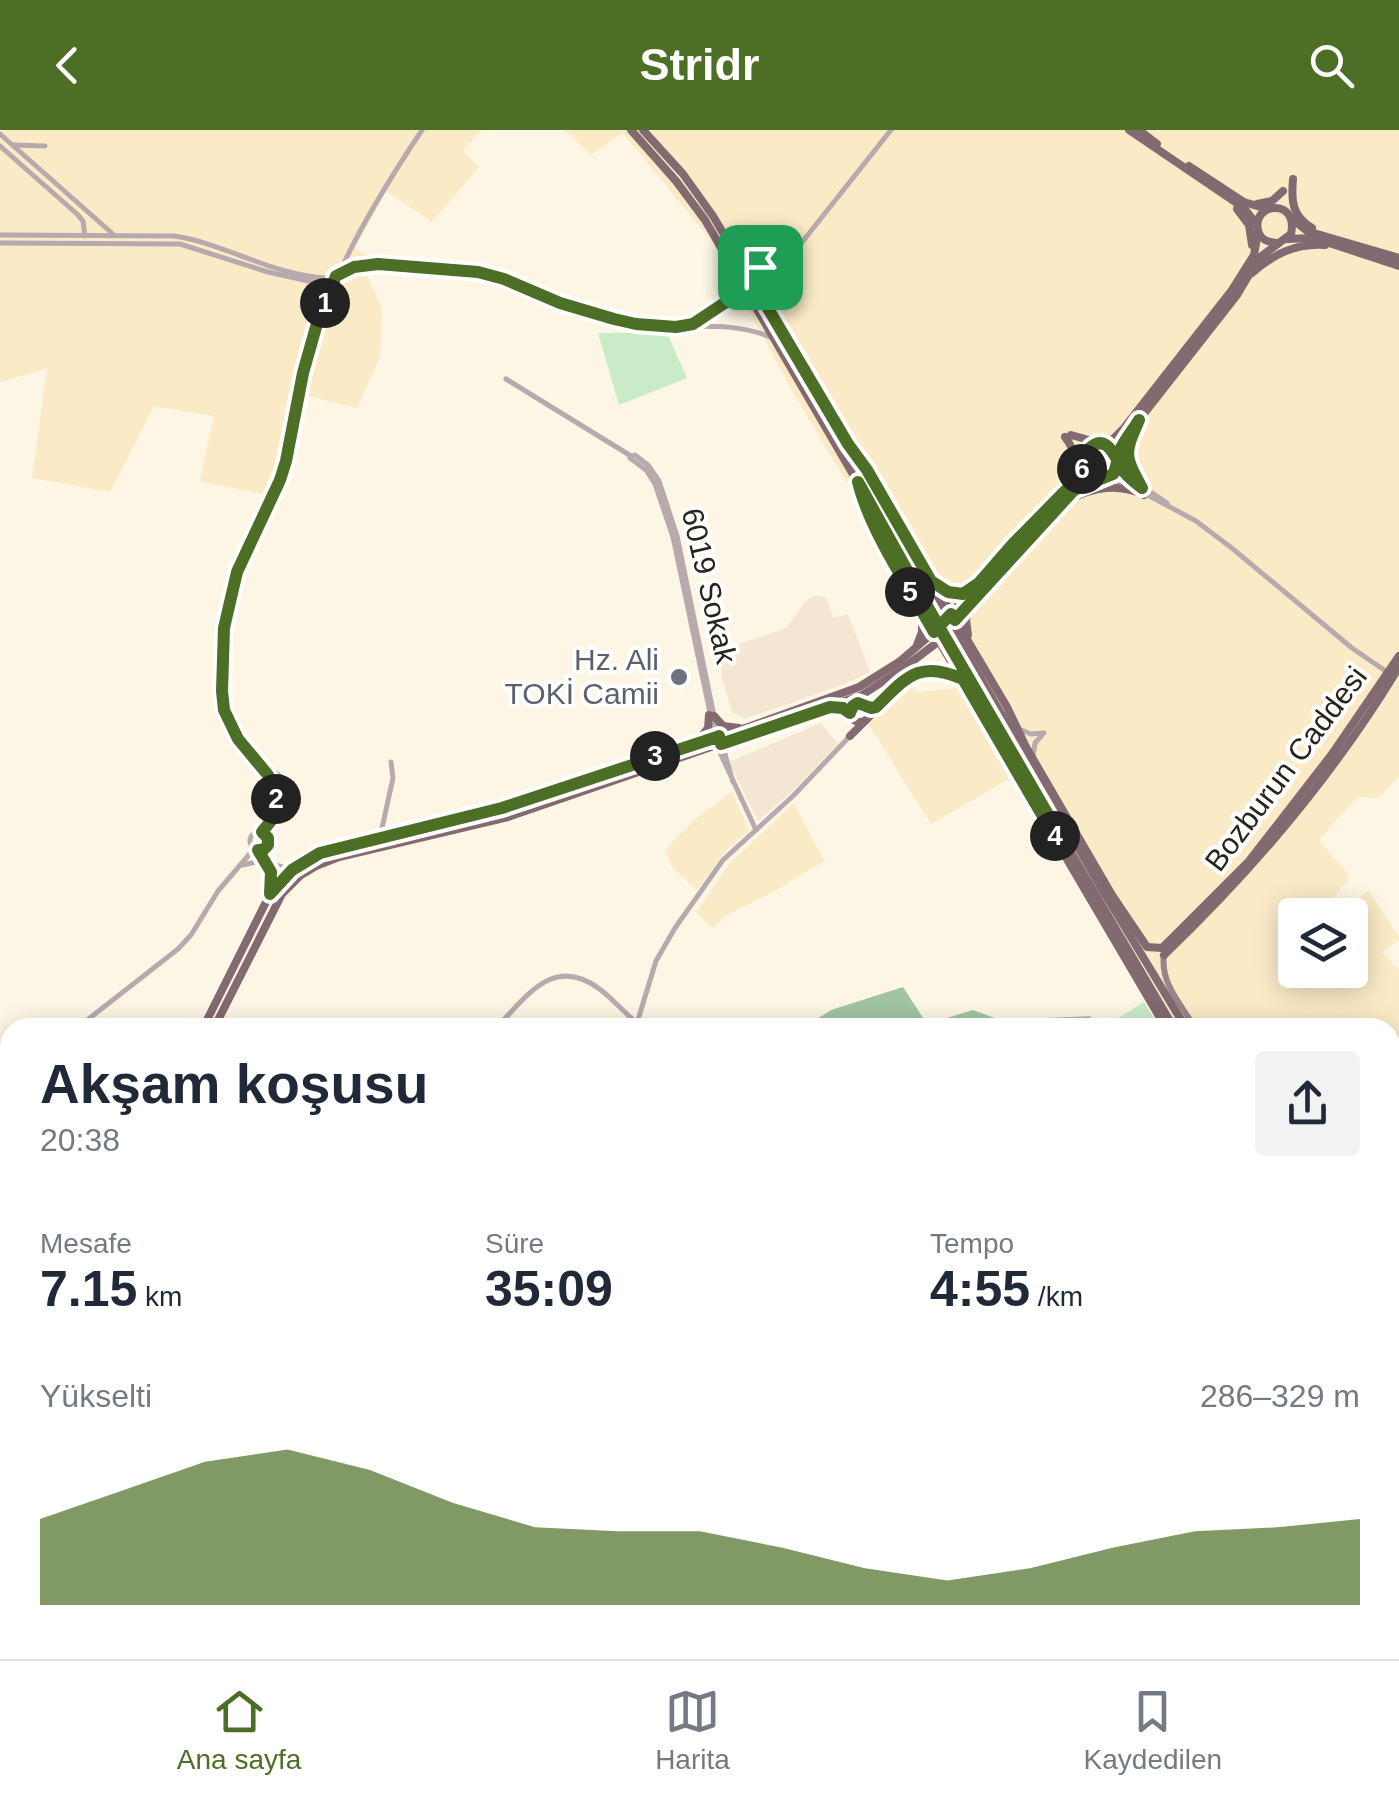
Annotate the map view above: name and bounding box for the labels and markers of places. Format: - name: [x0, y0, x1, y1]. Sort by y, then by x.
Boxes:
- pin: [718, 225, 803, 310]
- pin: 1: [300, 278, 350, 328]
- pin: 6: [1057, 444, 1107, 494]
- pin: 5: [885, 567, 935, 617]
- place label: Hz. Ali TOKİ Camii: [505, 643, 659, 710]
- marker: Hz. Ali TOKİ Camii: [668, 666, 690, 688]
- pin: 3: [630, 731, 680, 781]
- pin: 2: [251, 774, 301, 824]
- pin: 4: [1030, 811, 1080, 861]

